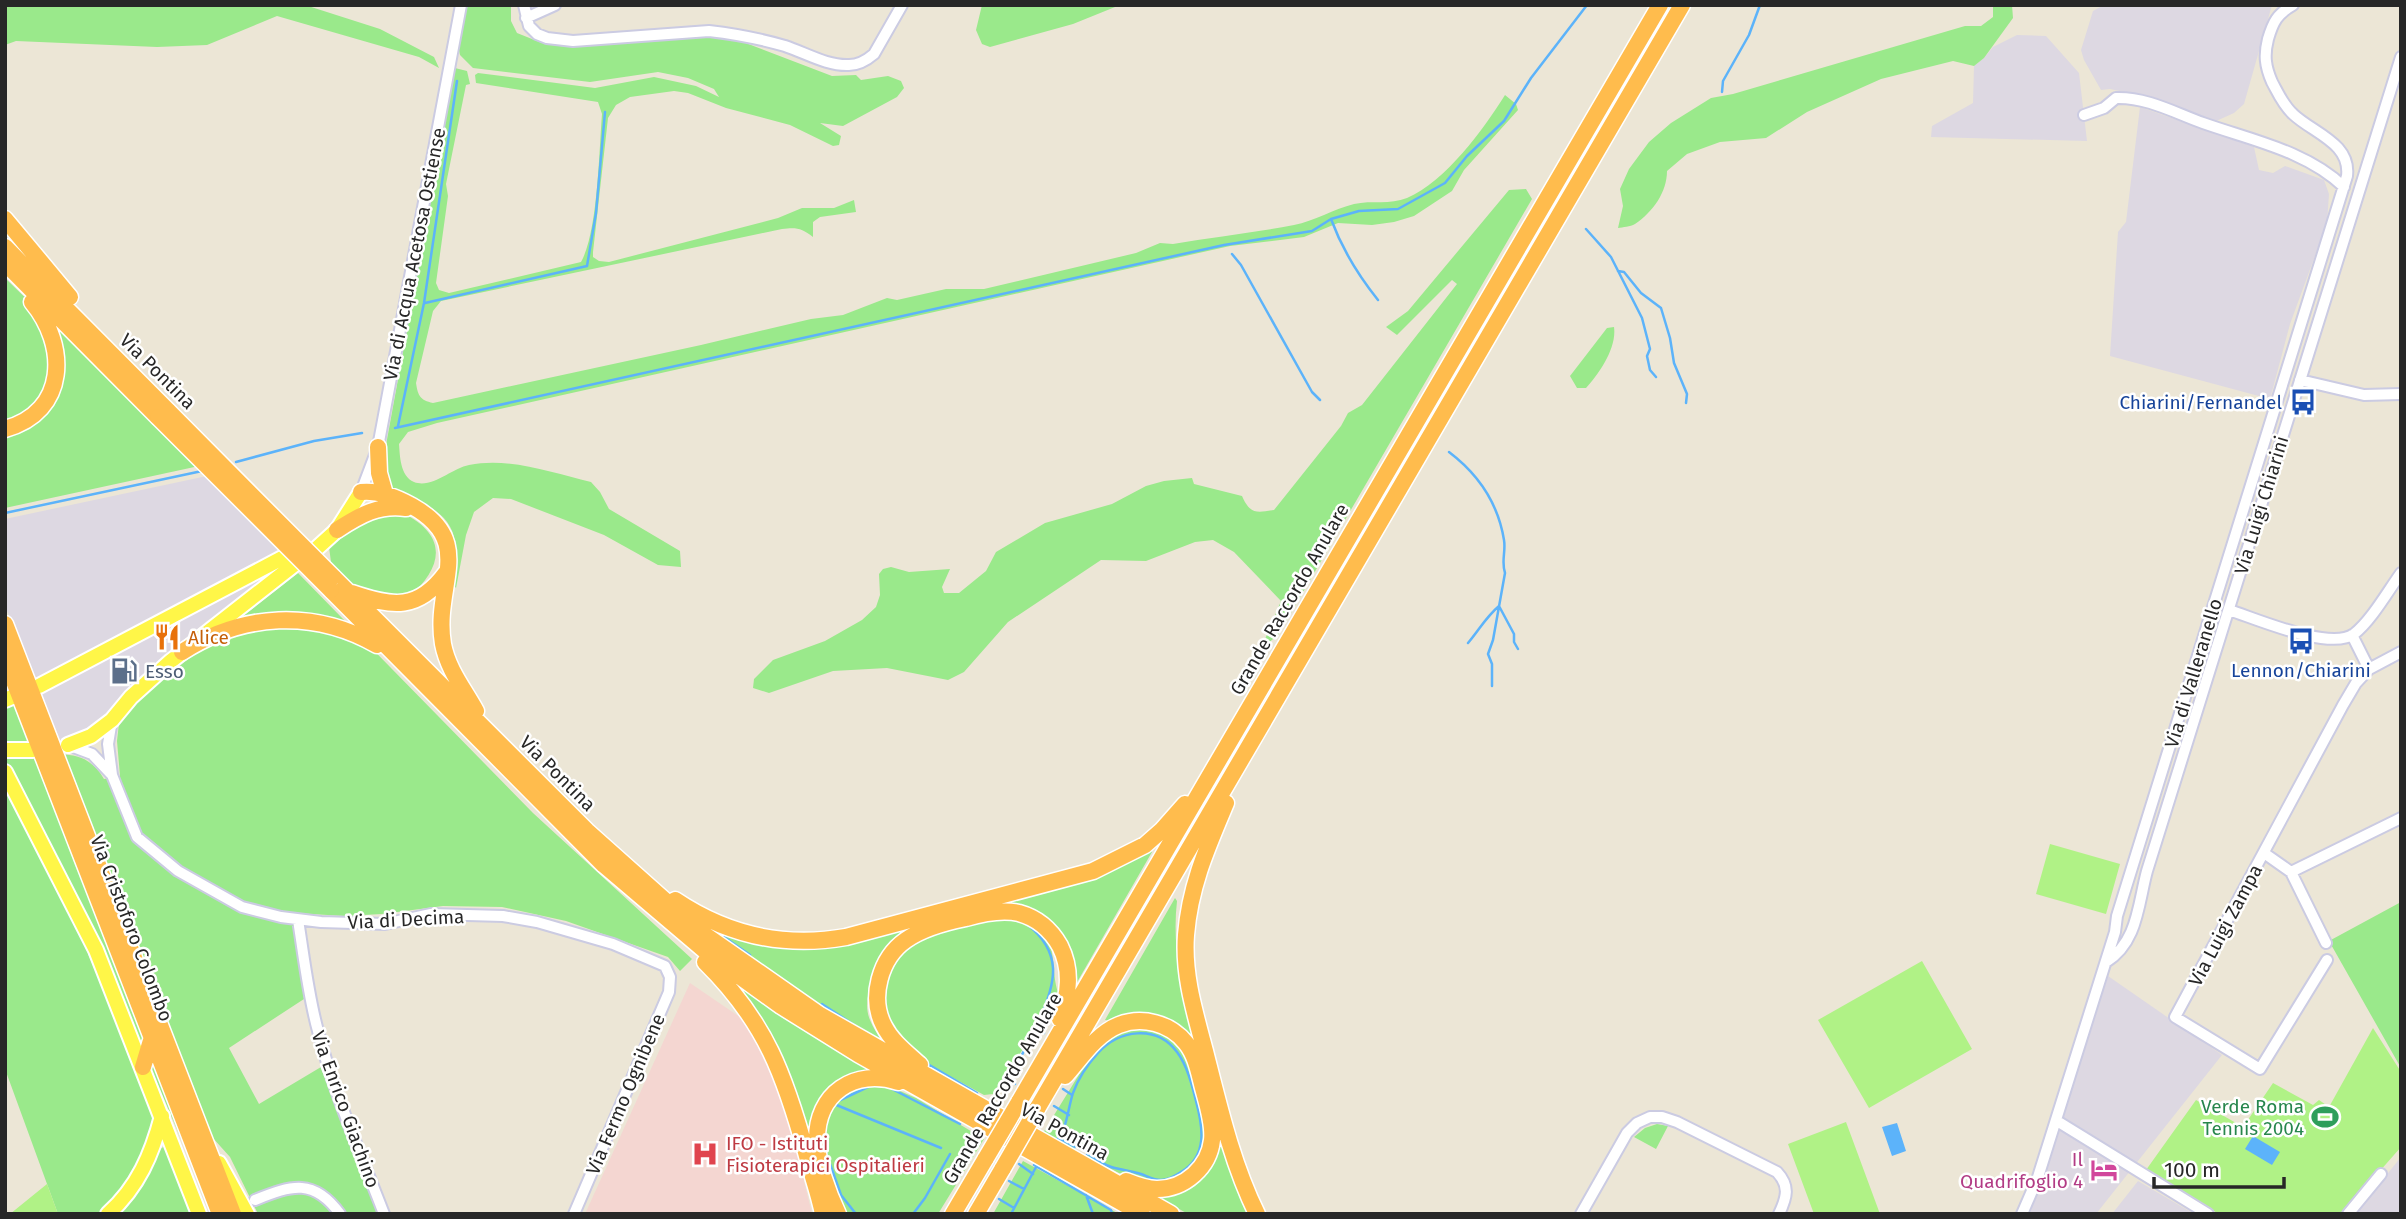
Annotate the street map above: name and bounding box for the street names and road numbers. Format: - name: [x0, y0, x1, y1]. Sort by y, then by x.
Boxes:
- street label: Via di Acqua Acetosa Ostiense: [379, 126, 450, 382]
- street label: Via Pontina: [115, 329, 200, 414]
- street label: Via Luigi Chiarini: [2229, 433, 2293, 577]
- street label: Grande Raccordo Anulare: [1225, 499, 1354, 699]
- street label: Via di Valleranello: [2160, 596, 2227, 751]
- street label: Via Pontina: [515, 731, 600, 816]
- street label: Via Cristoforo Colombo: [85, 832, 178, 1025]
- street label: Via Luigi Zampa: [2184, 860, 2267, 990]
- street label: Via di Decima: [347, 905, 465, 934]
- street label: Grande Raccordo Anulare: [938, 988, 1067, 1188]
- street label: Via Fermo Ognibene: [581, 1010, 670, 1178]
- street label: Via Enrico Giachino: [306, 1028, 385, 1191]
- street label: Via Pontina: [1016, 1098, 1113, 1165]

